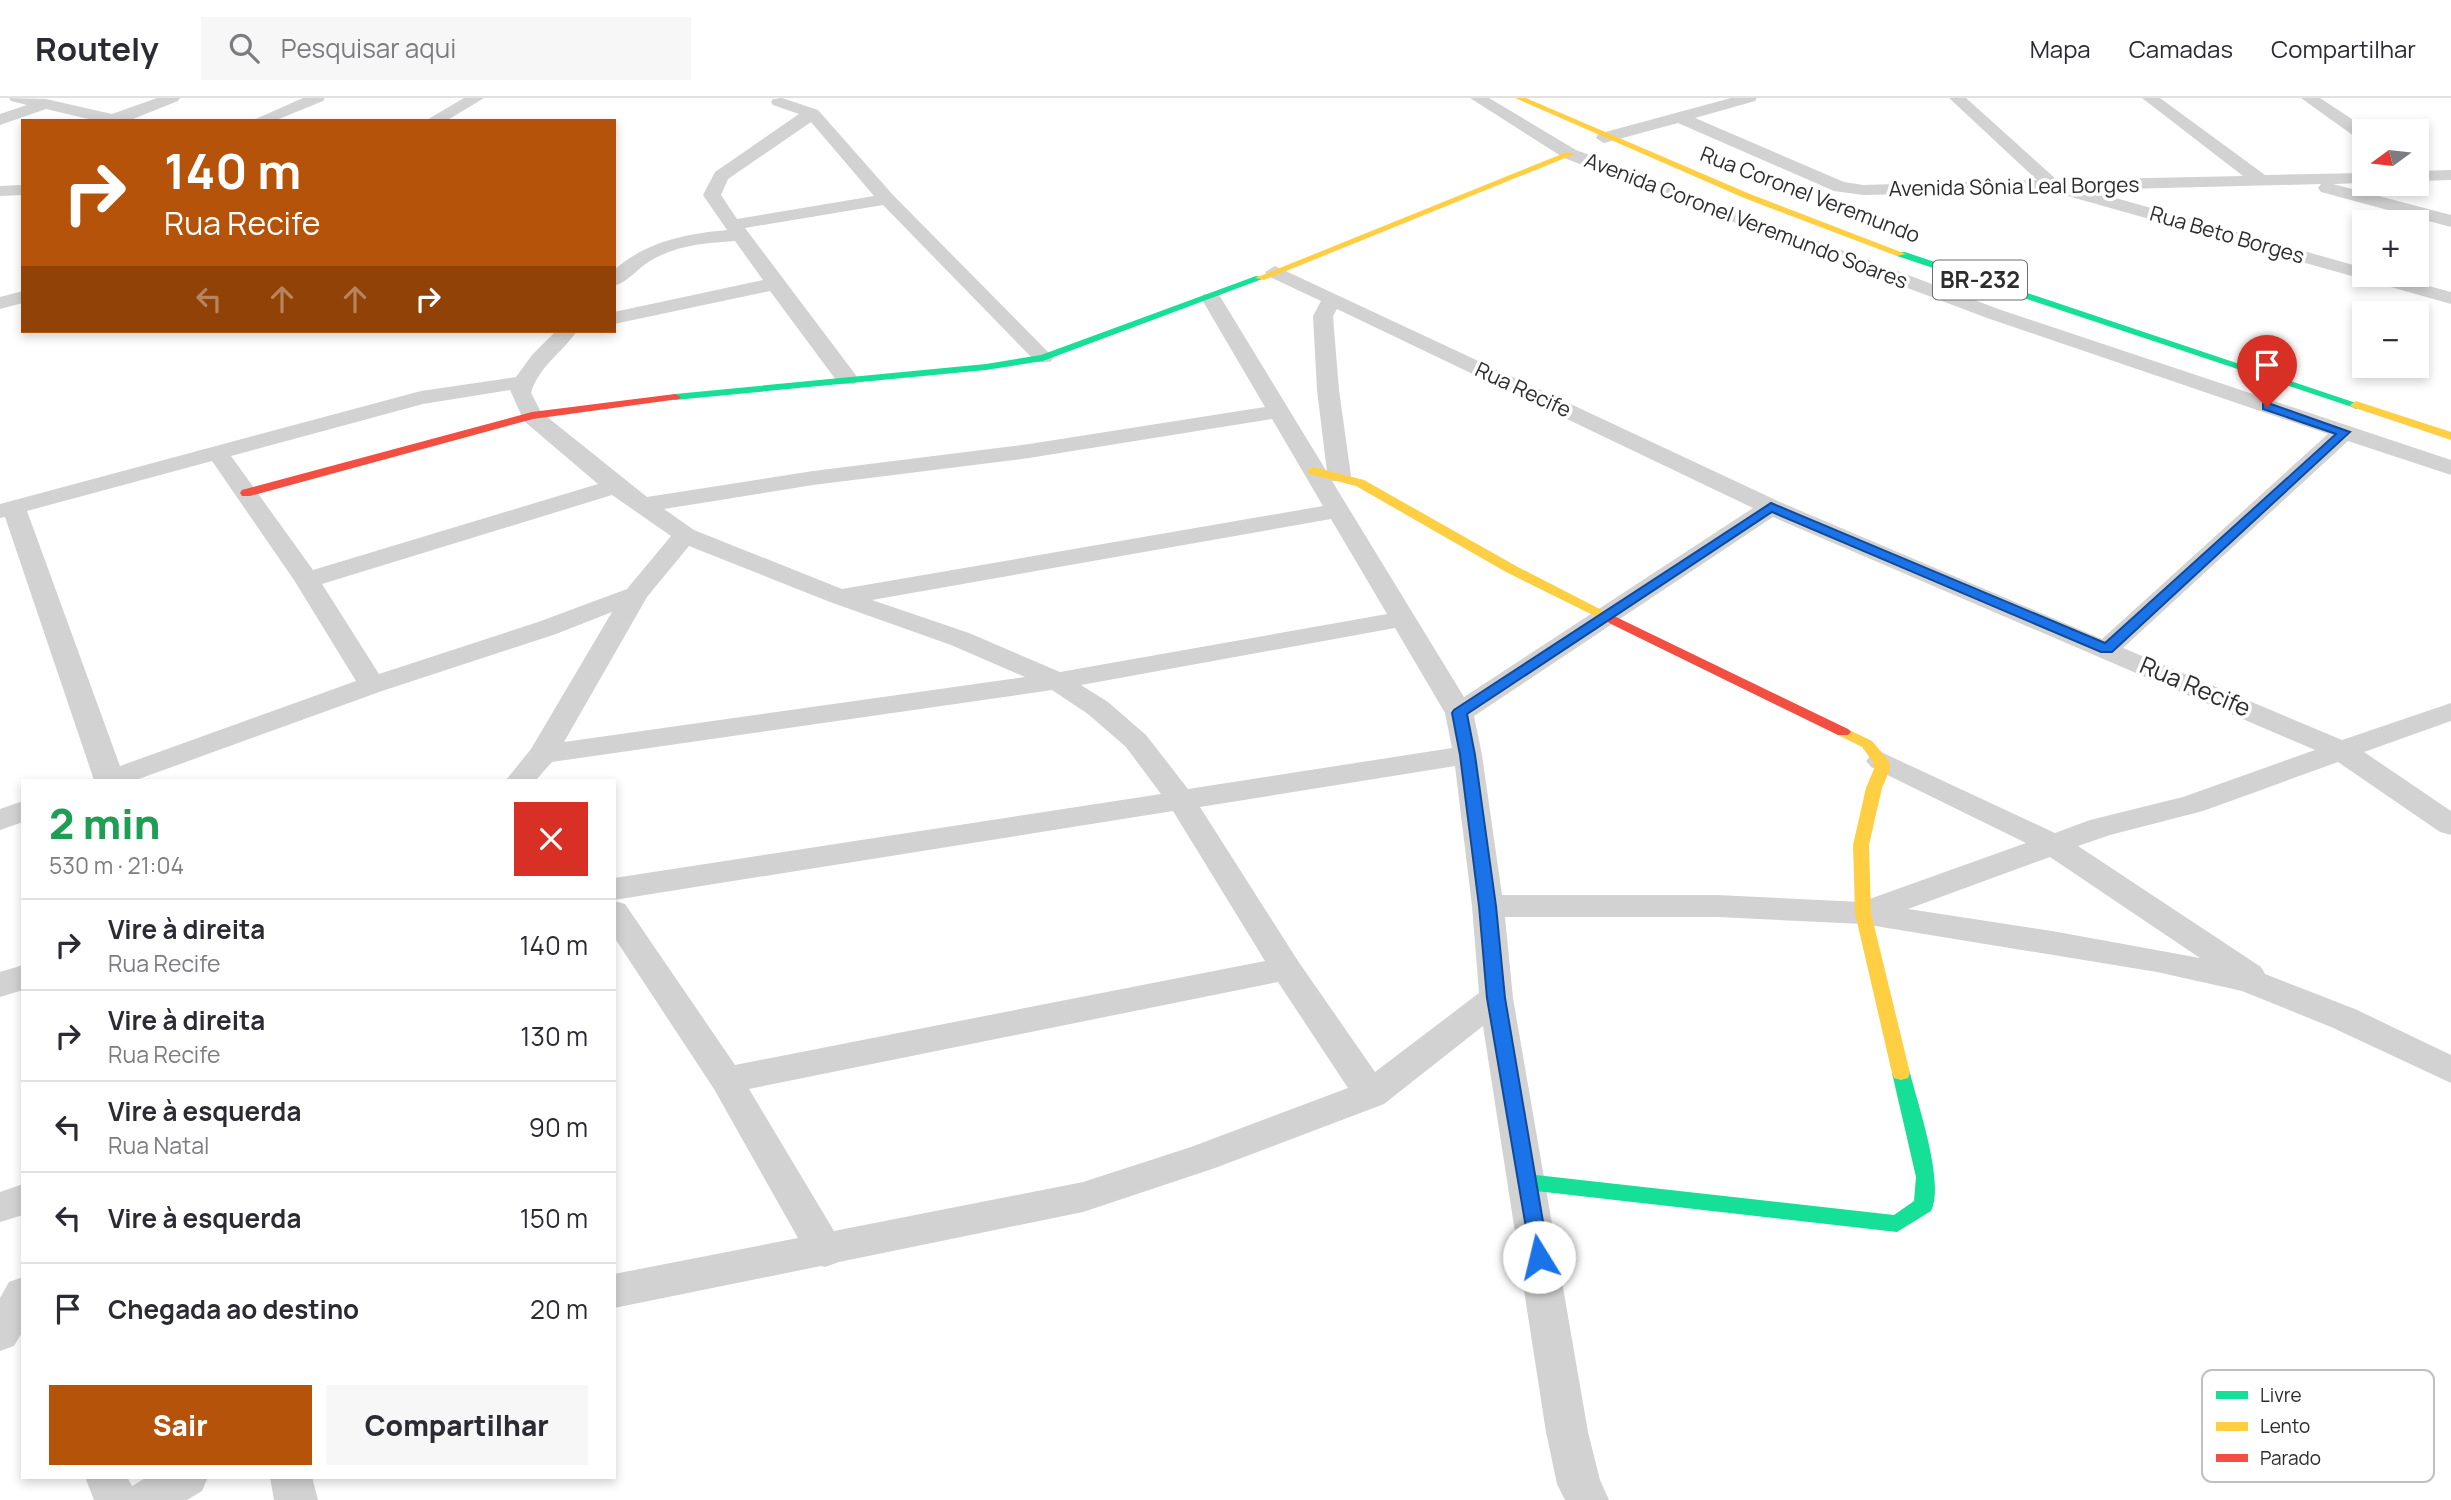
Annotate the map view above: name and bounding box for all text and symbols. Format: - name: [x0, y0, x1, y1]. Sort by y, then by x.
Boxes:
- search box: [201, 17, 691, 80]
- text: Routely: [35, 26, 159, 71]
- icon: search: [225, 29, 263, 67]
- text: Pesquisar aqui: [281, 30, 456, 66]
- text: Mapa: [2030, 32, 2091, 65]
- text: Camadas: [2129, 32, 2233, 65]
- text: Compartilhar: [2271, 32, 2416, 65]
- north arrow: [2352, 119, 2429, 196]
- map controls: [2352, 119, 2429, 378]
- text: 140 m: [164, 137, 301, 204]
- street label: Rua Coronel Veremundo: [1697, 139, 1924, 249]
- street label: Avenida Coronel Veremundo Soares: [1581, 145, 1912, 295]
- icon: right: [49, 147, 140, 238]
- street label: Avenida Sônia Leal Borges: [1888, 170, 2140, 202]
- street label: Rua Beto Borges: [2147, 199, 2308, 269]
- text: Rua Recife: [164, 201, 320, 245]
- button: +: [2352, 210, 2429, 287]
- road number: BR-232: [1933, 260, 2027, 300]
- icon: left: [190, 280, 228, 318]
- icon: ahead: [263, 280, 301, 318]
- icon: ahead: [336, 280, 374, 318]
- icon: right: [409, 280, 447, 318]
- button: −: [2352, 301, 2429, 378]
- pin: [2237, 335, 2297, 407]
- icon: arrive: [2248, 346, 2286, 384]
- street label: Rua Recife: [1471, 355, 1576, 423]
- street label: Rua Recife: [2135, 648, 2256, 724]
- text: 2 min: [49, 794, 160, 852]
- button: close: [514, 802, 588, 876]
- text: 530 m · 21:04: [49, 849, 184, 881]
- text: Vire à direita: [108, 911, 265, 947]
- icon: right: [49, 926, 87, 964]
- text: 140 m: [519, 927, 588, 963]
- text: Rua Recife: [108, 947, 220, 979]
- text: Vire à direita: [108, 1002, 265, 1038]
- icon: right: [49, 1017, 87, 1055]
- text: 130 m: [520, 1018, 588, 1054]
- text: Rua Recife: [108, 1038, 220, 1070]
- text: Vire à esquerda: [108, 1093, 301, 1129]
- icon: left: [49, 1108, 87, 1146]
- text: 90 m: [529, 1109, 588, 1145]
- text: Rua Natal: [108, 1129, 209, 1161]
- icon: left: [49, 1199, 87, 1237]
- text: Vire à esquerda: [108, 1200, 301, 1236]
- text: 150 m: [520, 1200, 588, 1236]
- position arrow: [1502, 1220, 1576, 1294]
- icon: arrive: [49, 1290, 87, 1328]
- text: Chegada ao destino: [108, 1291, 359, 1327]
- text: 20 m: [530, 1291, 588, 1327]
- legend: [2202, 1370, 2434, 1482]
- text: Livre: [2260, 1382, 2302, 1408]
- button: Sair: [49, 1385, 312, 1465]
- button: Compartilhar: [326, 1385, 588, 1465]
- text: Lento: [2260, 1413, 2310, 1439]
- text: Parado: [2260, 1445, 2321, 1471]

